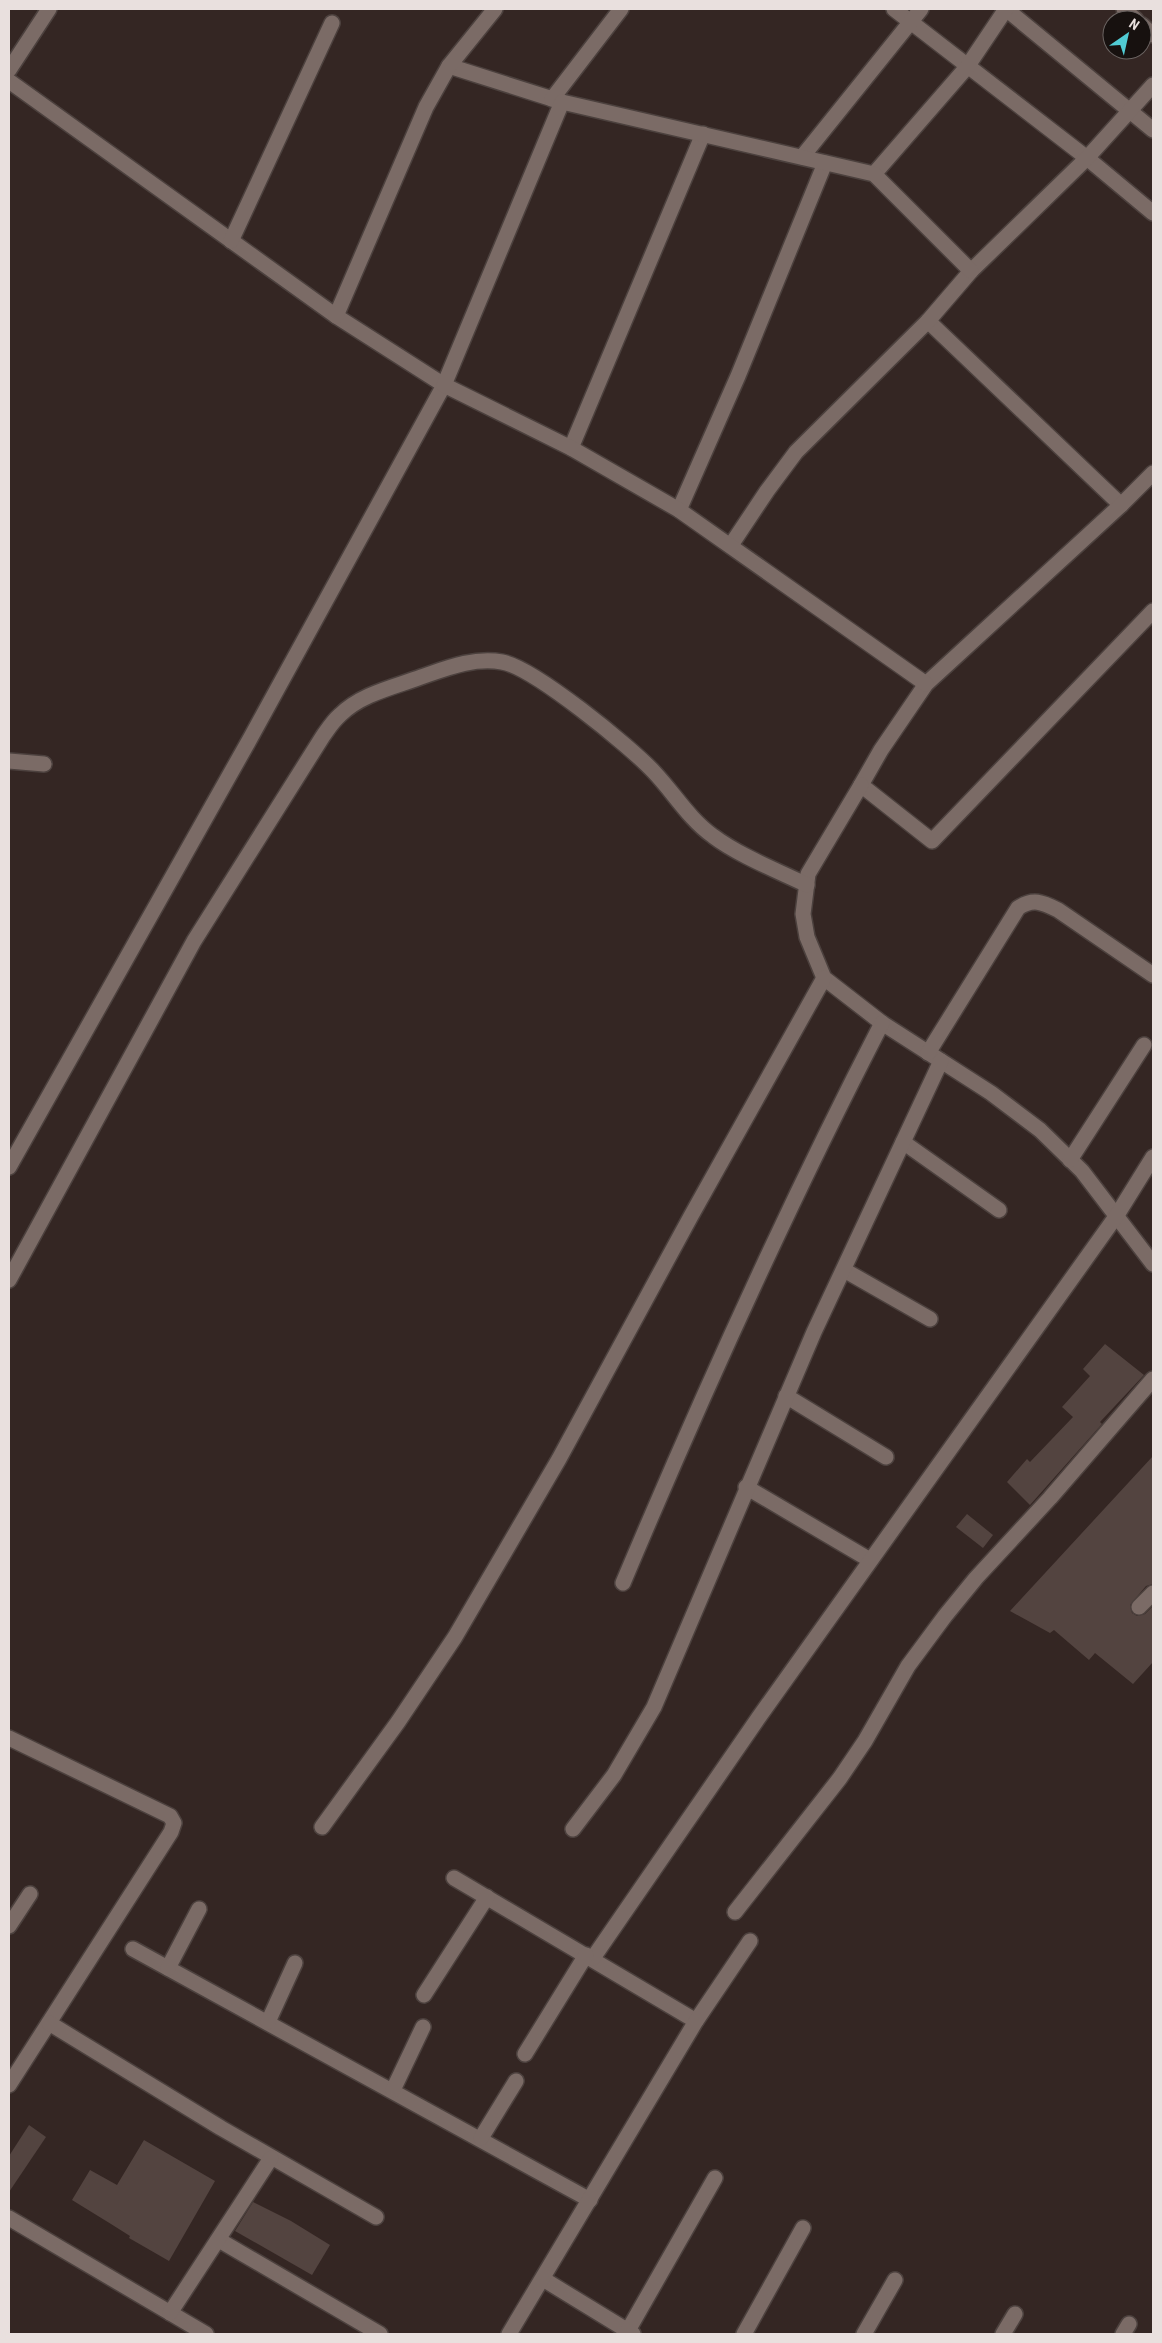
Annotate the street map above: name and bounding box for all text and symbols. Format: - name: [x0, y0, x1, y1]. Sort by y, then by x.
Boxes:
- north arrow: [1102, 10, 1152, 60]
- text: N: [1126, 15, 1142, 33]

